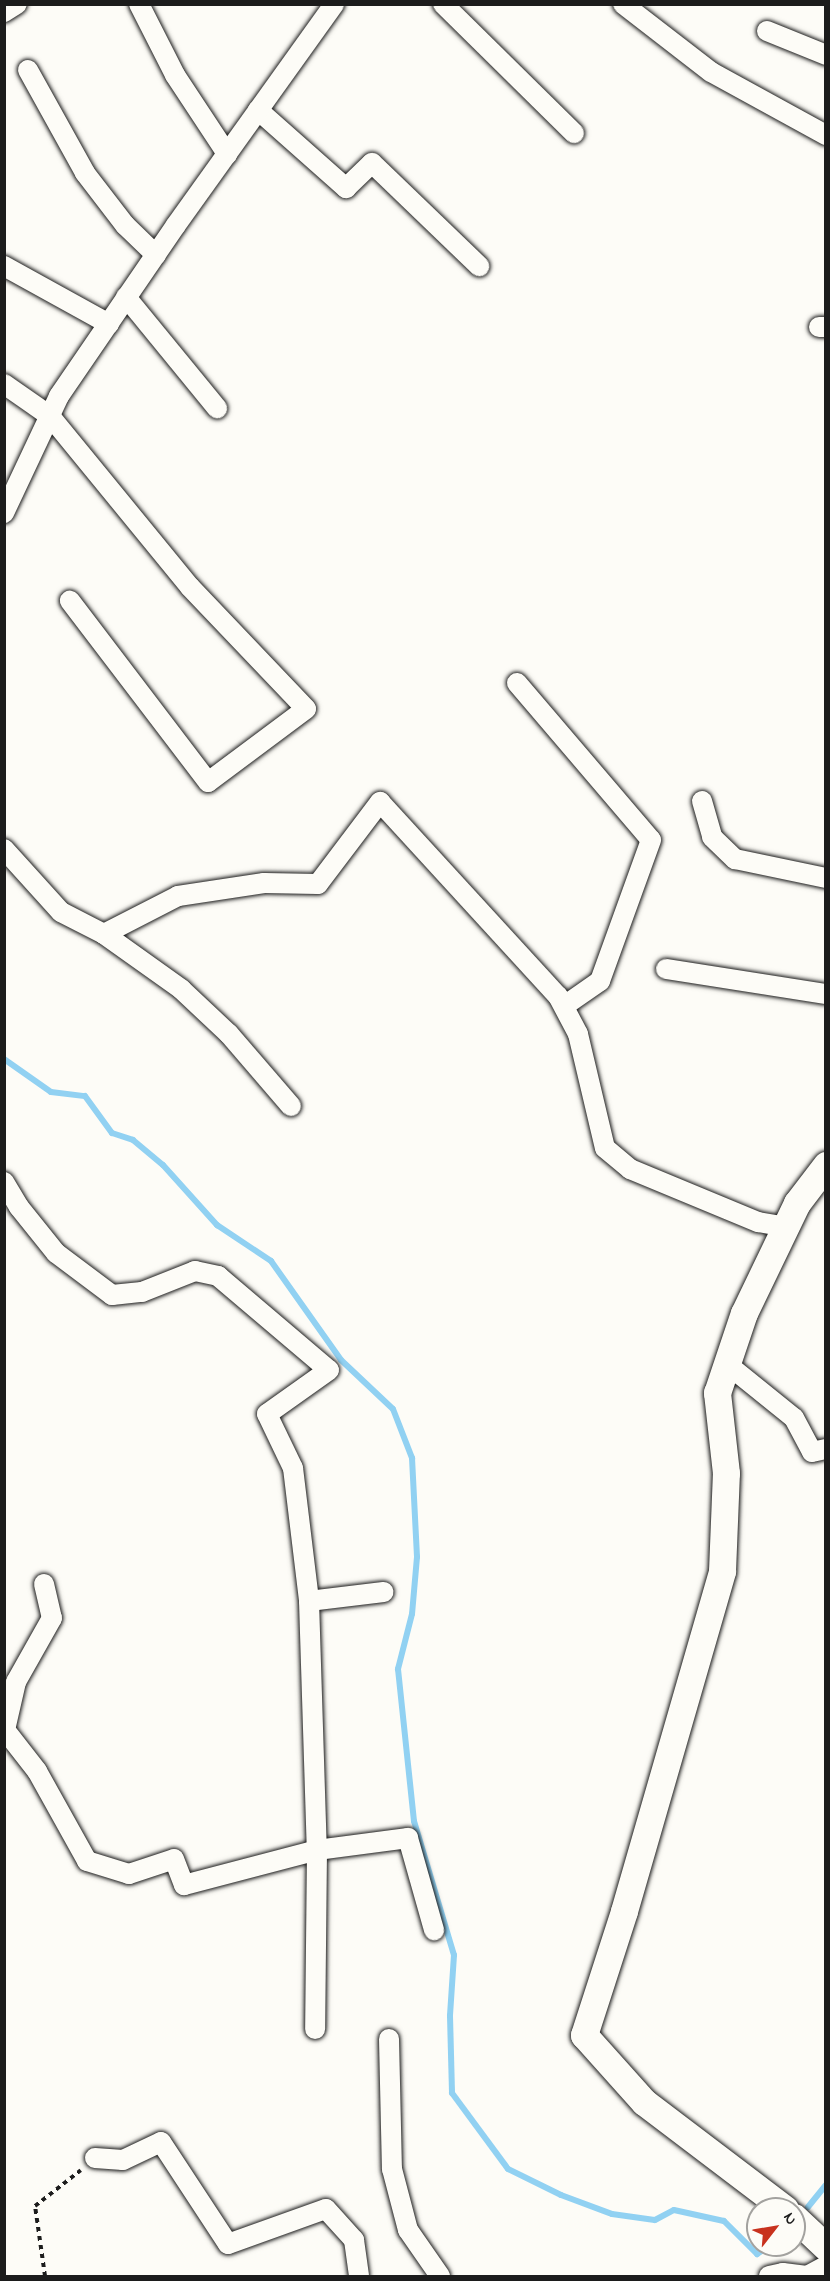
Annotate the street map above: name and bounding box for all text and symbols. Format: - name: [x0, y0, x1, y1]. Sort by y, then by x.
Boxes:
- north arrow: [746, 2197, 806, 2257]
- text: N: [777, 2208, 803, 2230]

